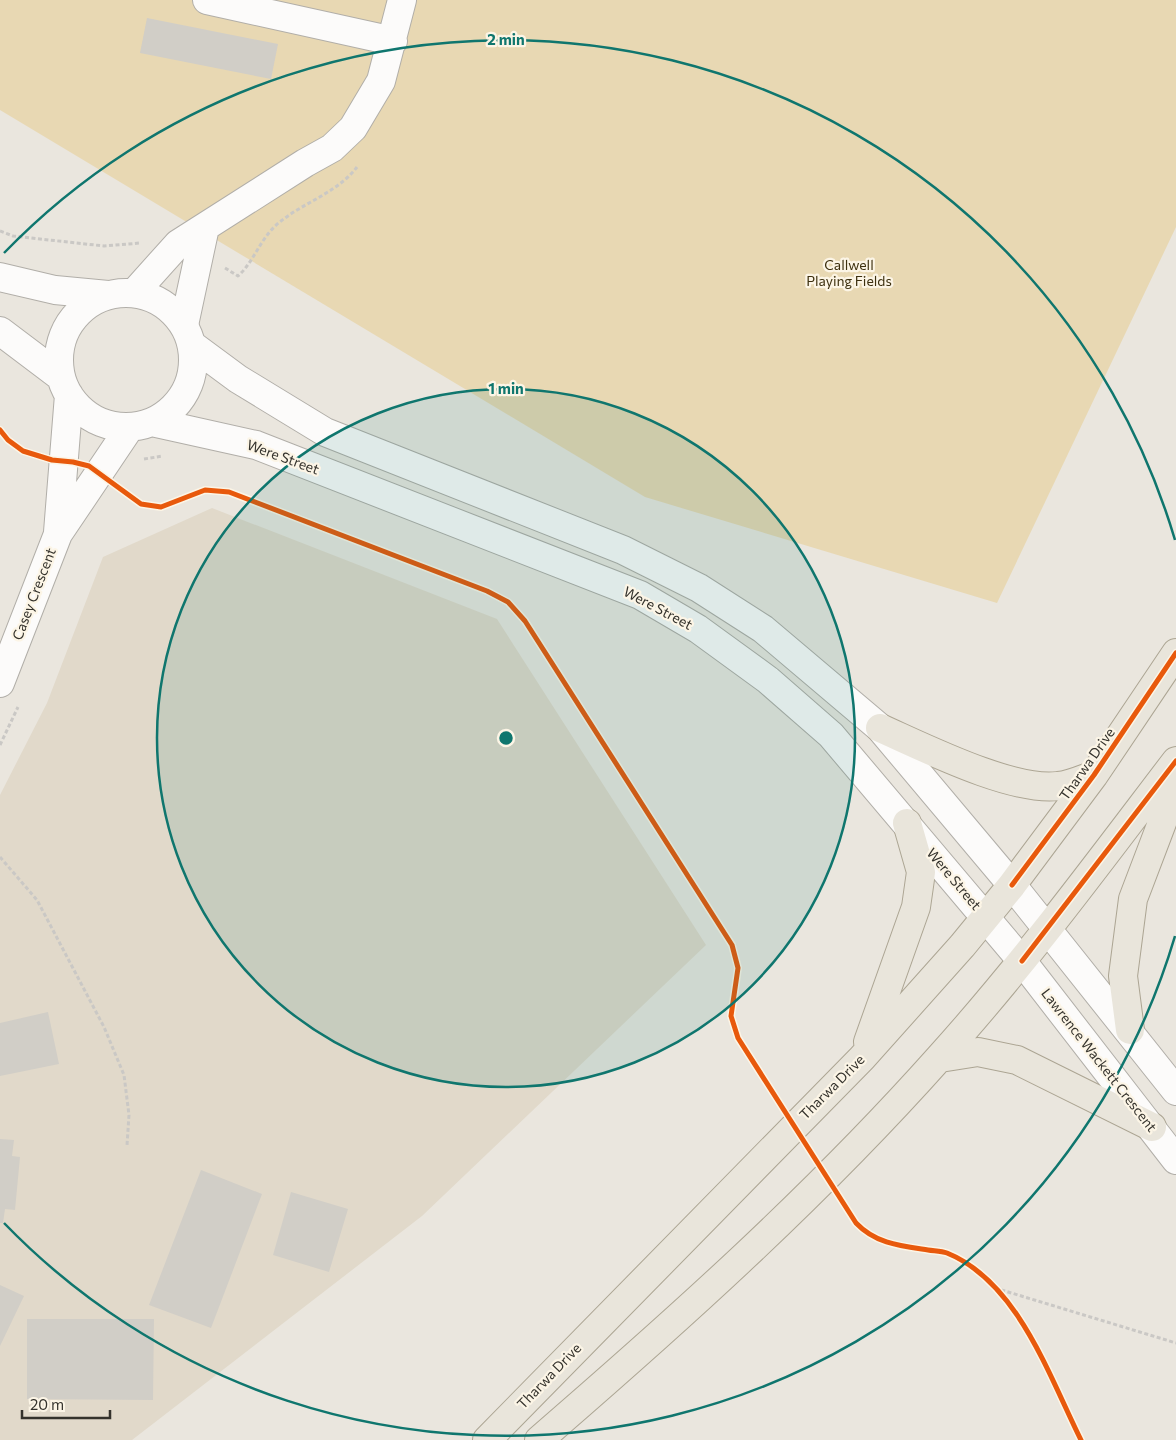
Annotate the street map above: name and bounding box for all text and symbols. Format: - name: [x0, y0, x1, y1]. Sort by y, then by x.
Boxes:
- text: 2 min: [487, 30, 525, 48]
- park label: Callwell Playing Fields: [806, 256, 892, 289]
- text: 1 min: [488, 379, 524, 397]
- street label: Were Street: [245, 436, 322, 478]
- street label: Casey Crescent: [8, 545, 59, 642]
- street label: Were Street: [621, 582, 696, 633]
- street label: Tharwa Drive: [1055, 724, 1118, 803]
- centre of rings: [497, 729, 515, 747]
- street label: Were Street: [924, 844, 985, 913]
- street label: Lawrence Wackett Crescent: [1038, 985, 1161, 1135]
- street label: Tharwa Drive: [796, 1051, 868, 1123]
- street label: Tharwa Drive: [513, 1339, 584, 1412]
- scale bar: [22, 1388, 110, 1420]
- text: 20 m: [30, 1395, 64, 1413]

